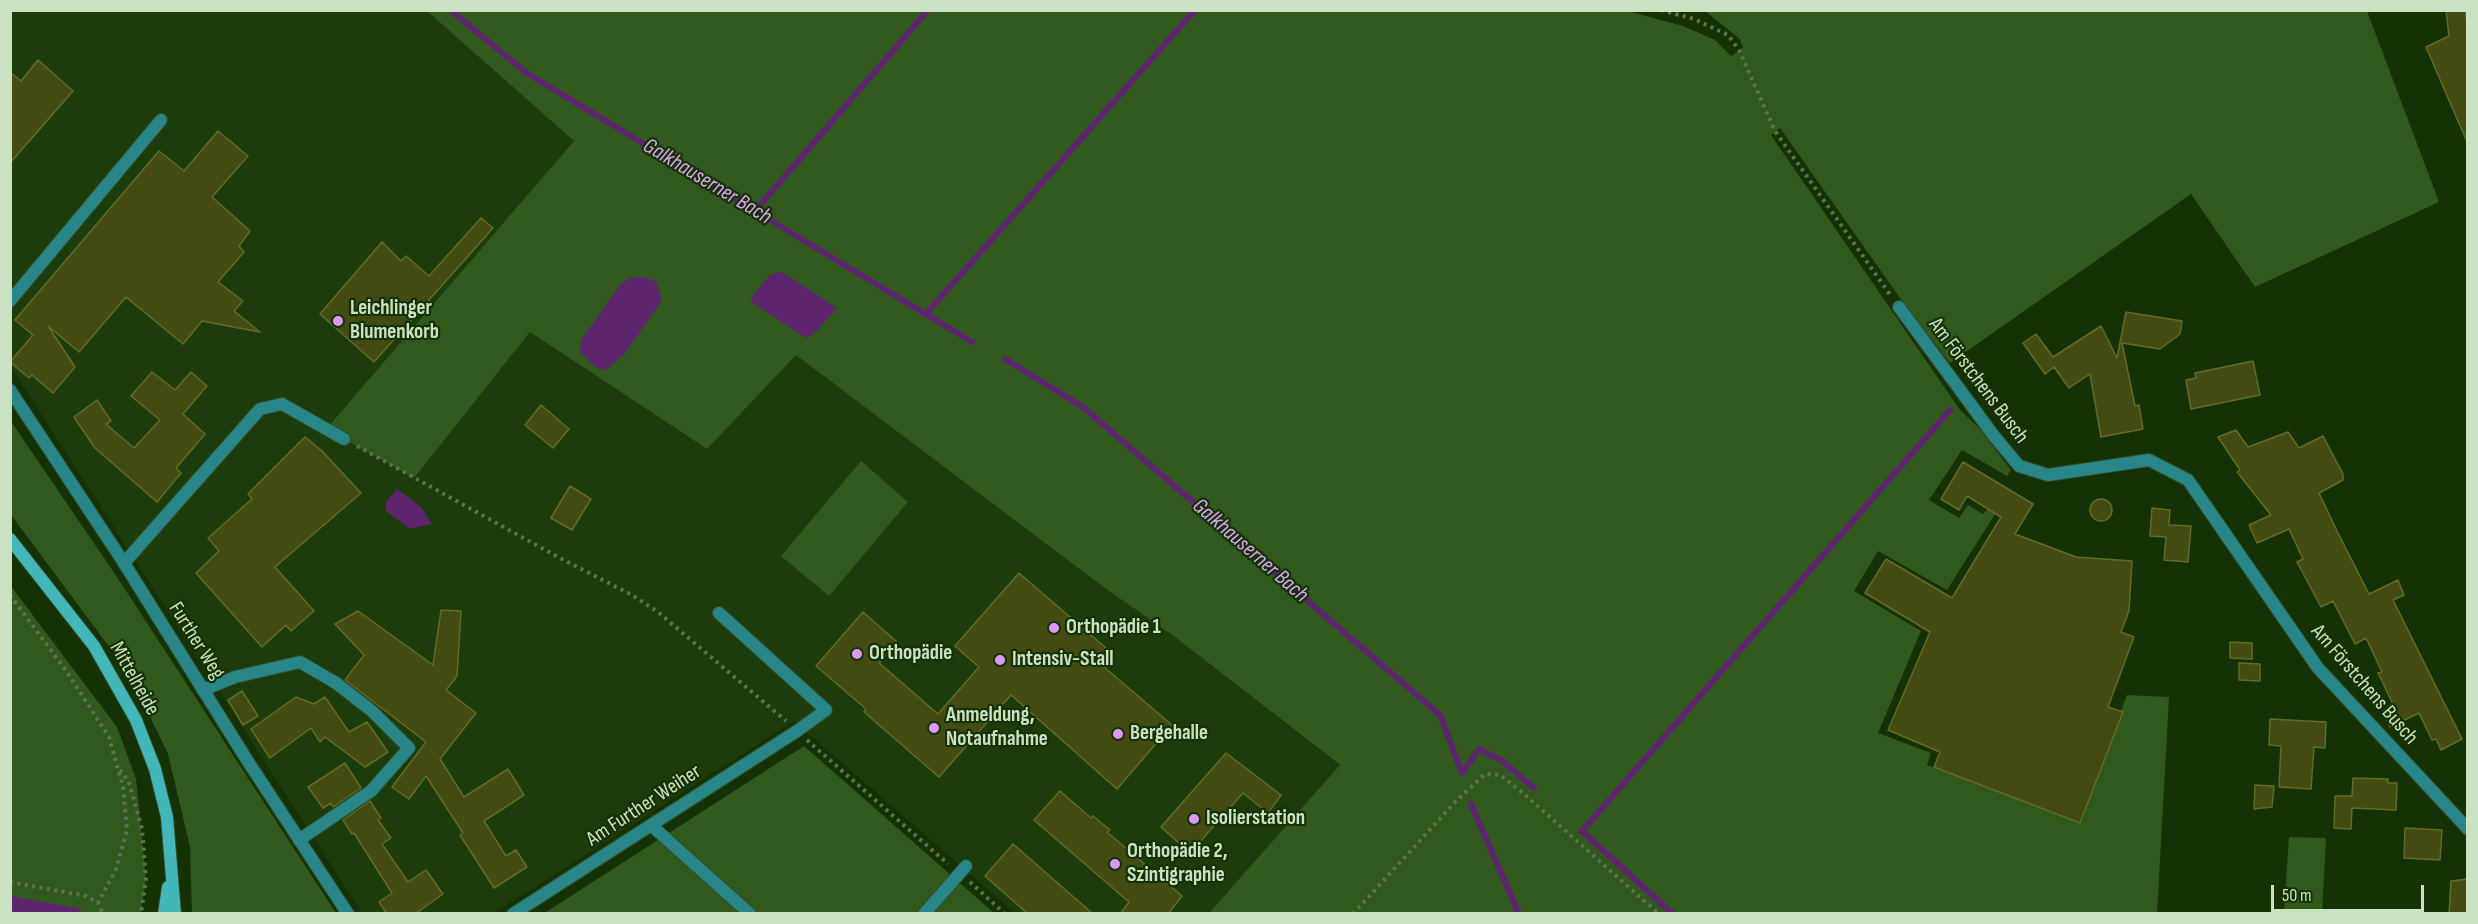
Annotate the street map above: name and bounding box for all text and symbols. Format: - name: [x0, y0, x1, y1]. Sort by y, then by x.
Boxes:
- water label: Galkhauserner Bach: [638, 133, 776, 231]
- place label: Leichlinger Blumenkorb: [350, 296, 439, 346]
- street label: Am Förstchens Busch: [1923, 313, 2033, 449]
- marker: Leichlinger Blumenkorb: [331, 314, 345, 328]
- water label: Galkhauserner Bach: [1186, 493, 1314, 609]
- street label: Further Weg: [162, 598, 230, 684]
- place label: Orthopädie 1: [1066, 615, 1161, 641]
- street label: Am Förstchens Busch: [2305, 620, 2423, 750]
- marker: Orthopädie 1: [1047, 621, 1061, 635]
- street label: Mittelheide: [104, 638, 164, 720]
- place label: Orthopädie: [869, 641, 952, 667]
- marker: Orthopädie: [850, 647, 864, 661]
- place label: Intensiv-Stall: [1012, 647, 1113, 673]
- marker: Intensiv-Stall: [993, 653, 1007, 667]
- place label: Anmeldung, Notaufnahme: [946, 703, 1048, 753]
- marker: Anmeldung, Notaufnahme: [927, 721, 941, 735]
- place label: Bergehalle: [1130, 721, 1208, 747]
- marker: Bergehalle: [1111, 727, 1125, 741]
- street label: Am Further Weiher: [582, 760, 706, 852]
- place label: Isolierstation: [1206, 806, 1305, 832]
- marker: Isolierstation: [1187, 812, 1201, 826]
- place label: Orthopädie 2, Szintigraphie: [1127, 839, 1228, 889]
- marker: Orthopädie 2, Szintigraphie: [1108, 857, 1122, 871]
- scale bar: [2274, 873, 2427, 911]
- text: 50 m: [2282, 885, 2312, 906]

